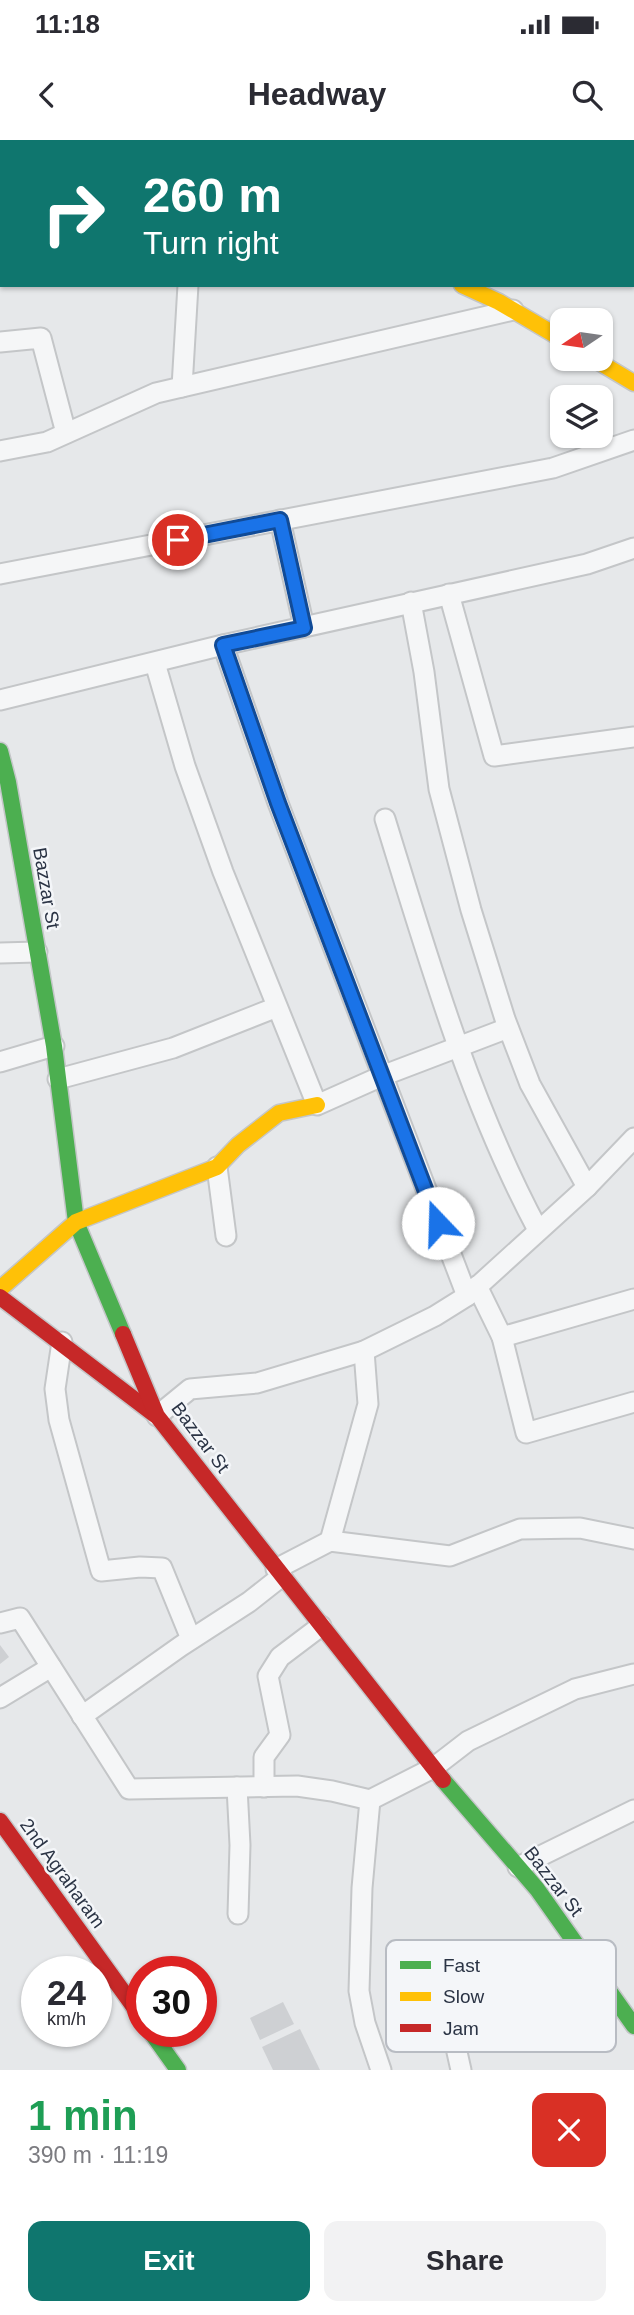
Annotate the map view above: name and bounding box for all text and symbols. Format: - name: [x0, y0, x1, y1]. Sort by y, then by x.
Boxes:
- text: 11:18: [35, 9, 100, 39]
- icon: back: [28, 76, 66, 114]
- text: Headway: [248, 76, 386, 112]
- icon: search: [568, 76, 606, 114]
- icon: right: [28, 168, 119, 259]
- text: 260 m: [143, 168, 282, 222]
- text: Turn right: [143, 225, 279, 261]
- north arrow: [550, 308, 612, 371]
- map controls: [550, 308, 613, 448]
- button: layers: [550, 385, 613, 448]
- pin: [148, 510, 208, 570]
- icon: arrive: [159, 521, 197, 559]
- street label: Bazzar St: [29, 846, 64, 931]
- position arrow: [401, 1186, 475, 1260]
- street label: Bazzar St: [167, 1398, 234, 1477]
- street label: 2nd Agraharam: [16, 1815, 109, 1932]
- street label: Bazzar St: [520, 1842, 588, 1921]
- legend: [386, 1940, 616, 2052]
- text: Fast: [443, 1955, 481, 1976]
- speed limit sign: 30: [126, 1956, 217, 2047]
- text: 24: [47, 1973, 86, 2012]
- text: Slow: [443, 1986, 484, 2007]
- text: km/h: [47, 2009, 86, 2029]
- text: Jam: [443, 2018, 479, 2039]
- text: 1 min: [28, 2092, 138, 2139]
- button: close: [532, 2093, 606, 2167]
- text: 390 m · 11:19: [28, 2142, 168, 2168]
- button: Exit: [28, 2221, 310, 2301]
- button: Share: [324, 2221, 606, 2301]

